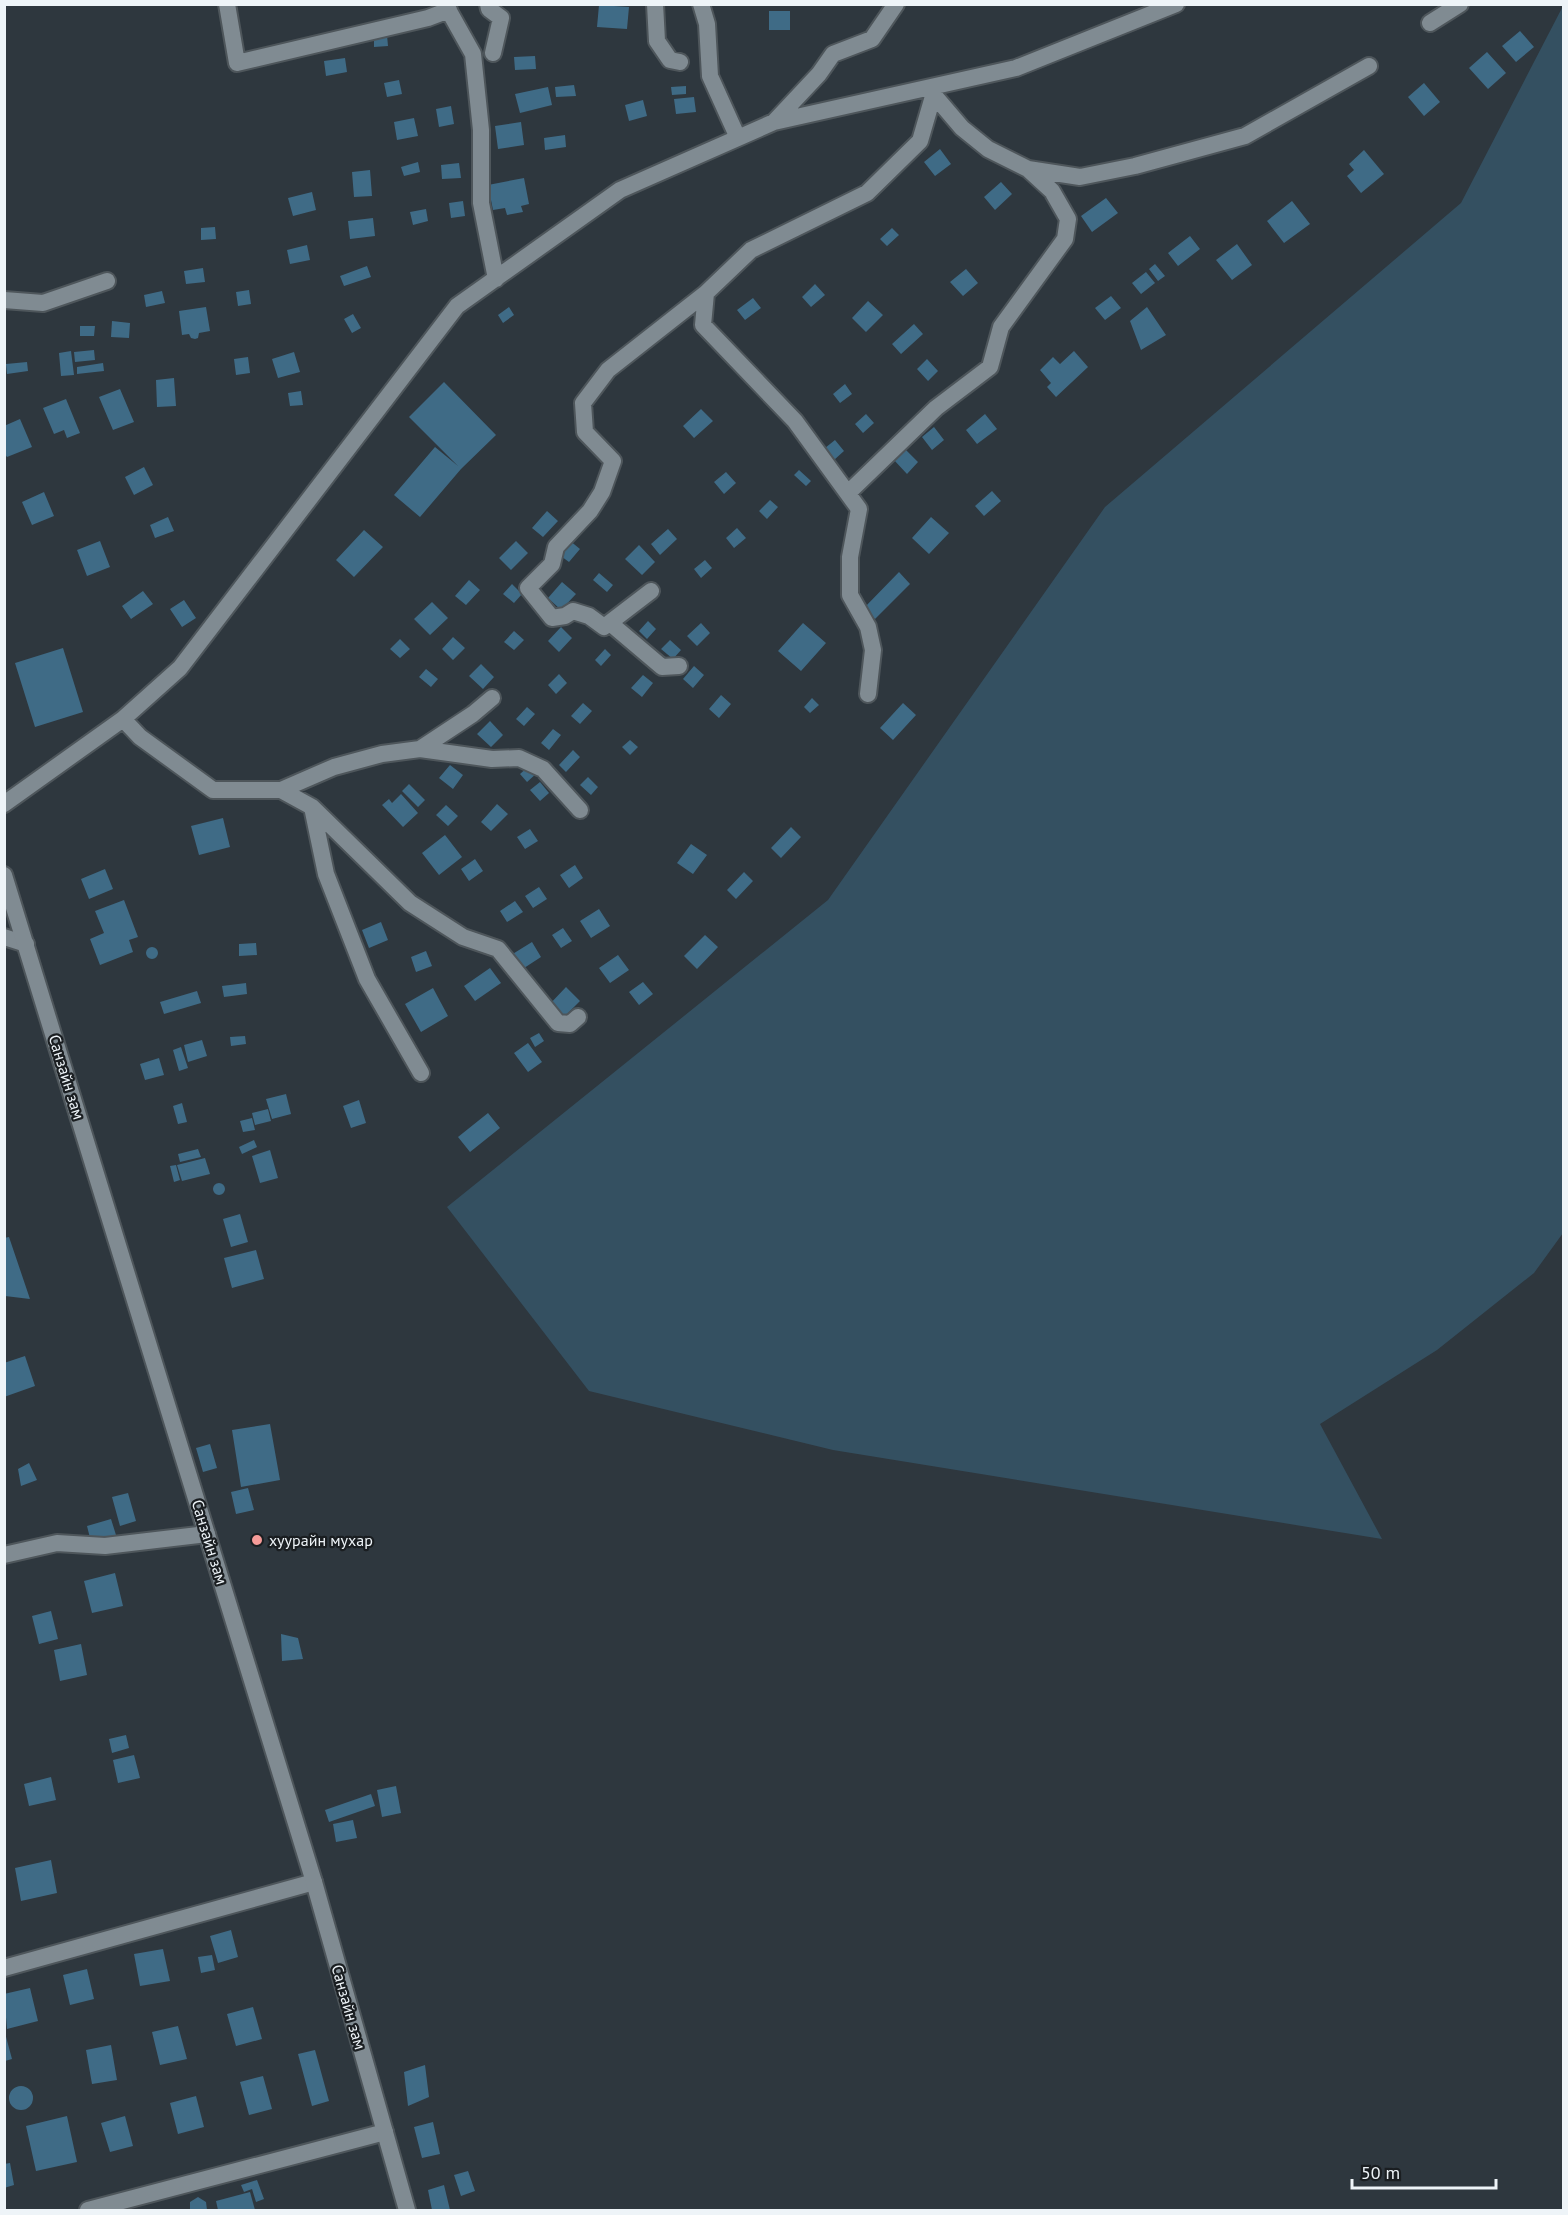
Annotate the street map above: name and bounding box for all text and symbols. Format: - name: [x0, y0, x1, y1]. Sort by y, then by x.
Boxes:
- street label: Санзайн зам: [45, 1032, 89, 1122]
- street label: Санзайн зам: [188, 1497, 232, 1587]
- place label: хуурайн мухар: [269, 1530, 373, 1550]
- marker: хуурайн мухар: [250, 1533, 264, 1547]
- street label: Санзайн зам: [327, 1962, 371, 2052]
- scale bar: [1352, 2152, 1496, 2190]
- text: 50 m: [1361, 2161, 1400, 2184]

